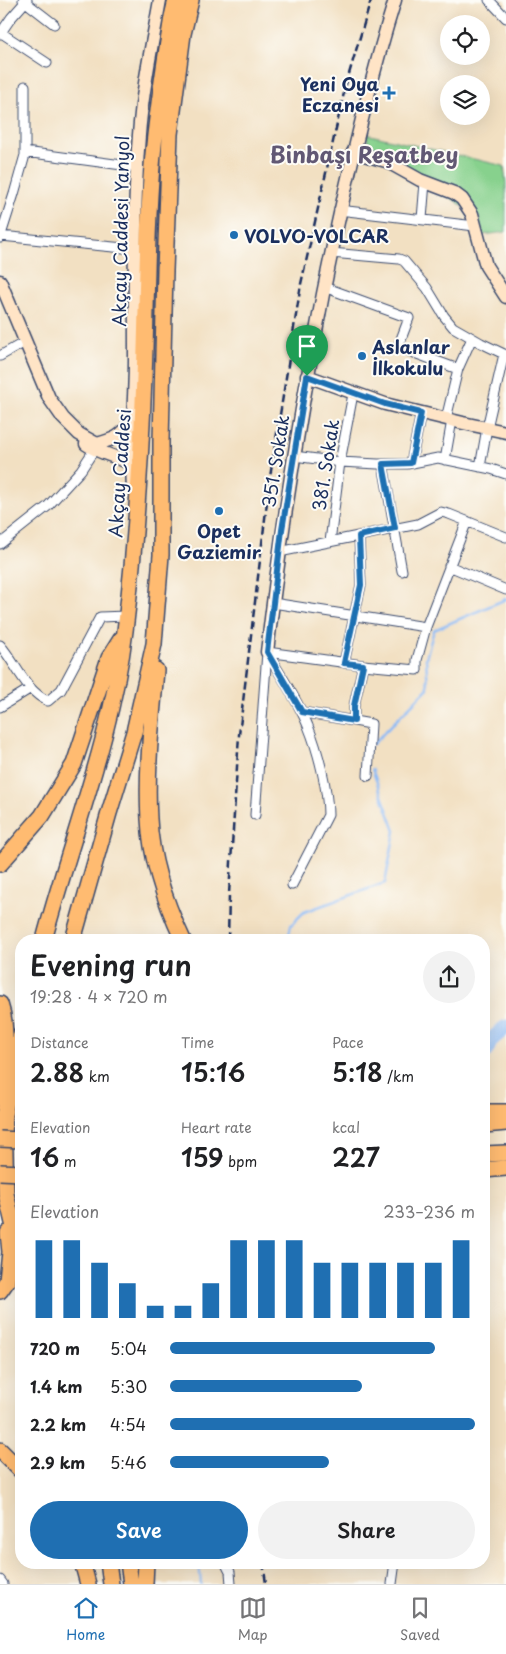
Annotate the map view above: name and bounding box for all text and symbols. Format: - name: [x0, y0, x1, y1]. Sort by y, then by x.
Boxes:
- map controls: [440, 15, 490, 125]
- button: locate: [440, 15, 490, 65]
- place label: Yeni Oya Eczanesi: [300, 70, 379, 118]
- button: layers: [440, 75, 490, 125]
- marker: Yeni Oya Eczanesi: [383, 87, 395, 99]
- street label: Akçay Caddesi Yanyol: [105, 135, 135, 327]
- district label: Binbaşı Reşatbey: [270, 137, 458, 170]
- place label: VOLVO-VOLCAR: [244, 222, 389, 249]
- marker: VOLVO-VOLCAR: [228, 229, 240, 241]
- pin: [286, 325, 328, 376]
- icon: arrive: [293, 332, 321, 360]
- place label: Aslanlar İlkokulu: [371, 333, 451, 381]
- marker: Aslanlar İlkokulu: [356, 350, 368, 362]
- street label: Akçay Caddesi: [101, 408, 137, 538]
- street label: 351. Sokak: [254, 413, 296, 509]
- street label: 381. Sokak: [304, 417, 346, 513]
- marker: Opet Gaziemir: [213, 505, 225, 517]
- place label: Opet Gaziemir: [177, 517, 262, 565]
- text: Evening run: [30, 943, 192, 986]
- button: share: [423, 951, 475, 1003]
- text: 19:28 · 4 × 720 m: [30, 984, 168, 1008]
- text: Distance: [30, 1032, 89, 1053]
- text: Time: [181, 1032, 214, 1053]
- text: Pace: [332, 1032, 364, 1053]
- text: 2.88: [30, 1053, 84, 1091]
- text: 15:16: [181, 1053, 245, 1091]
- text: 5:18: [332, 1053, 383, 1091]
- text: km: [84, 1066, 110, 1087]
- text: /km: [383, 1066, 414, 1087]
- text: Elevation: [30, 1117, 90, 1138]
- text: Heart rate: [181, 1117, 252, 1138]
- text: kcal: [332, 1117, 360, 1138]
- text: 16: [30, 1138, 59, 1176]
- text: 159: [181, 1138, 224, 1176]
- text: 227: [332, 1138, 380, 1176]
- text: m: [59, 1151, 77, 1172]
- text: bpm: [224, 1151, 257, 1172]
- text: Elevation: [30, 1199, 99, 1223]
- text: 233–236 m: [383, 1199, 475, 1223]
- text: 720 m: [30, 1336, 80, 1360]
- text: 5:04: [110, 1336, 147, 1360]
- text: 1.4 km: [30, 1374, 82, 1398]
- text: 5:30: [110, 1374, 147, 1398]
- text: 2.2 km: [30, 1412, 86, 1436]
- text: 4:54: [110, 1412, 146, 1436]
- text: 2.9 km: [30, 1450, 85, 1474]
- text: 5:46: [110, 1450, 147, 1474]
- button: Save: [30, 1501, 248, 1559]
- button: Share: [258, 1501, 475, 1559]
- tab: Home: [66, 1594, 105, 1645]
- tab: Map: [238, 1594, 268, 1645]
- tab: Saved: [400, 1594, 440, 1645]

